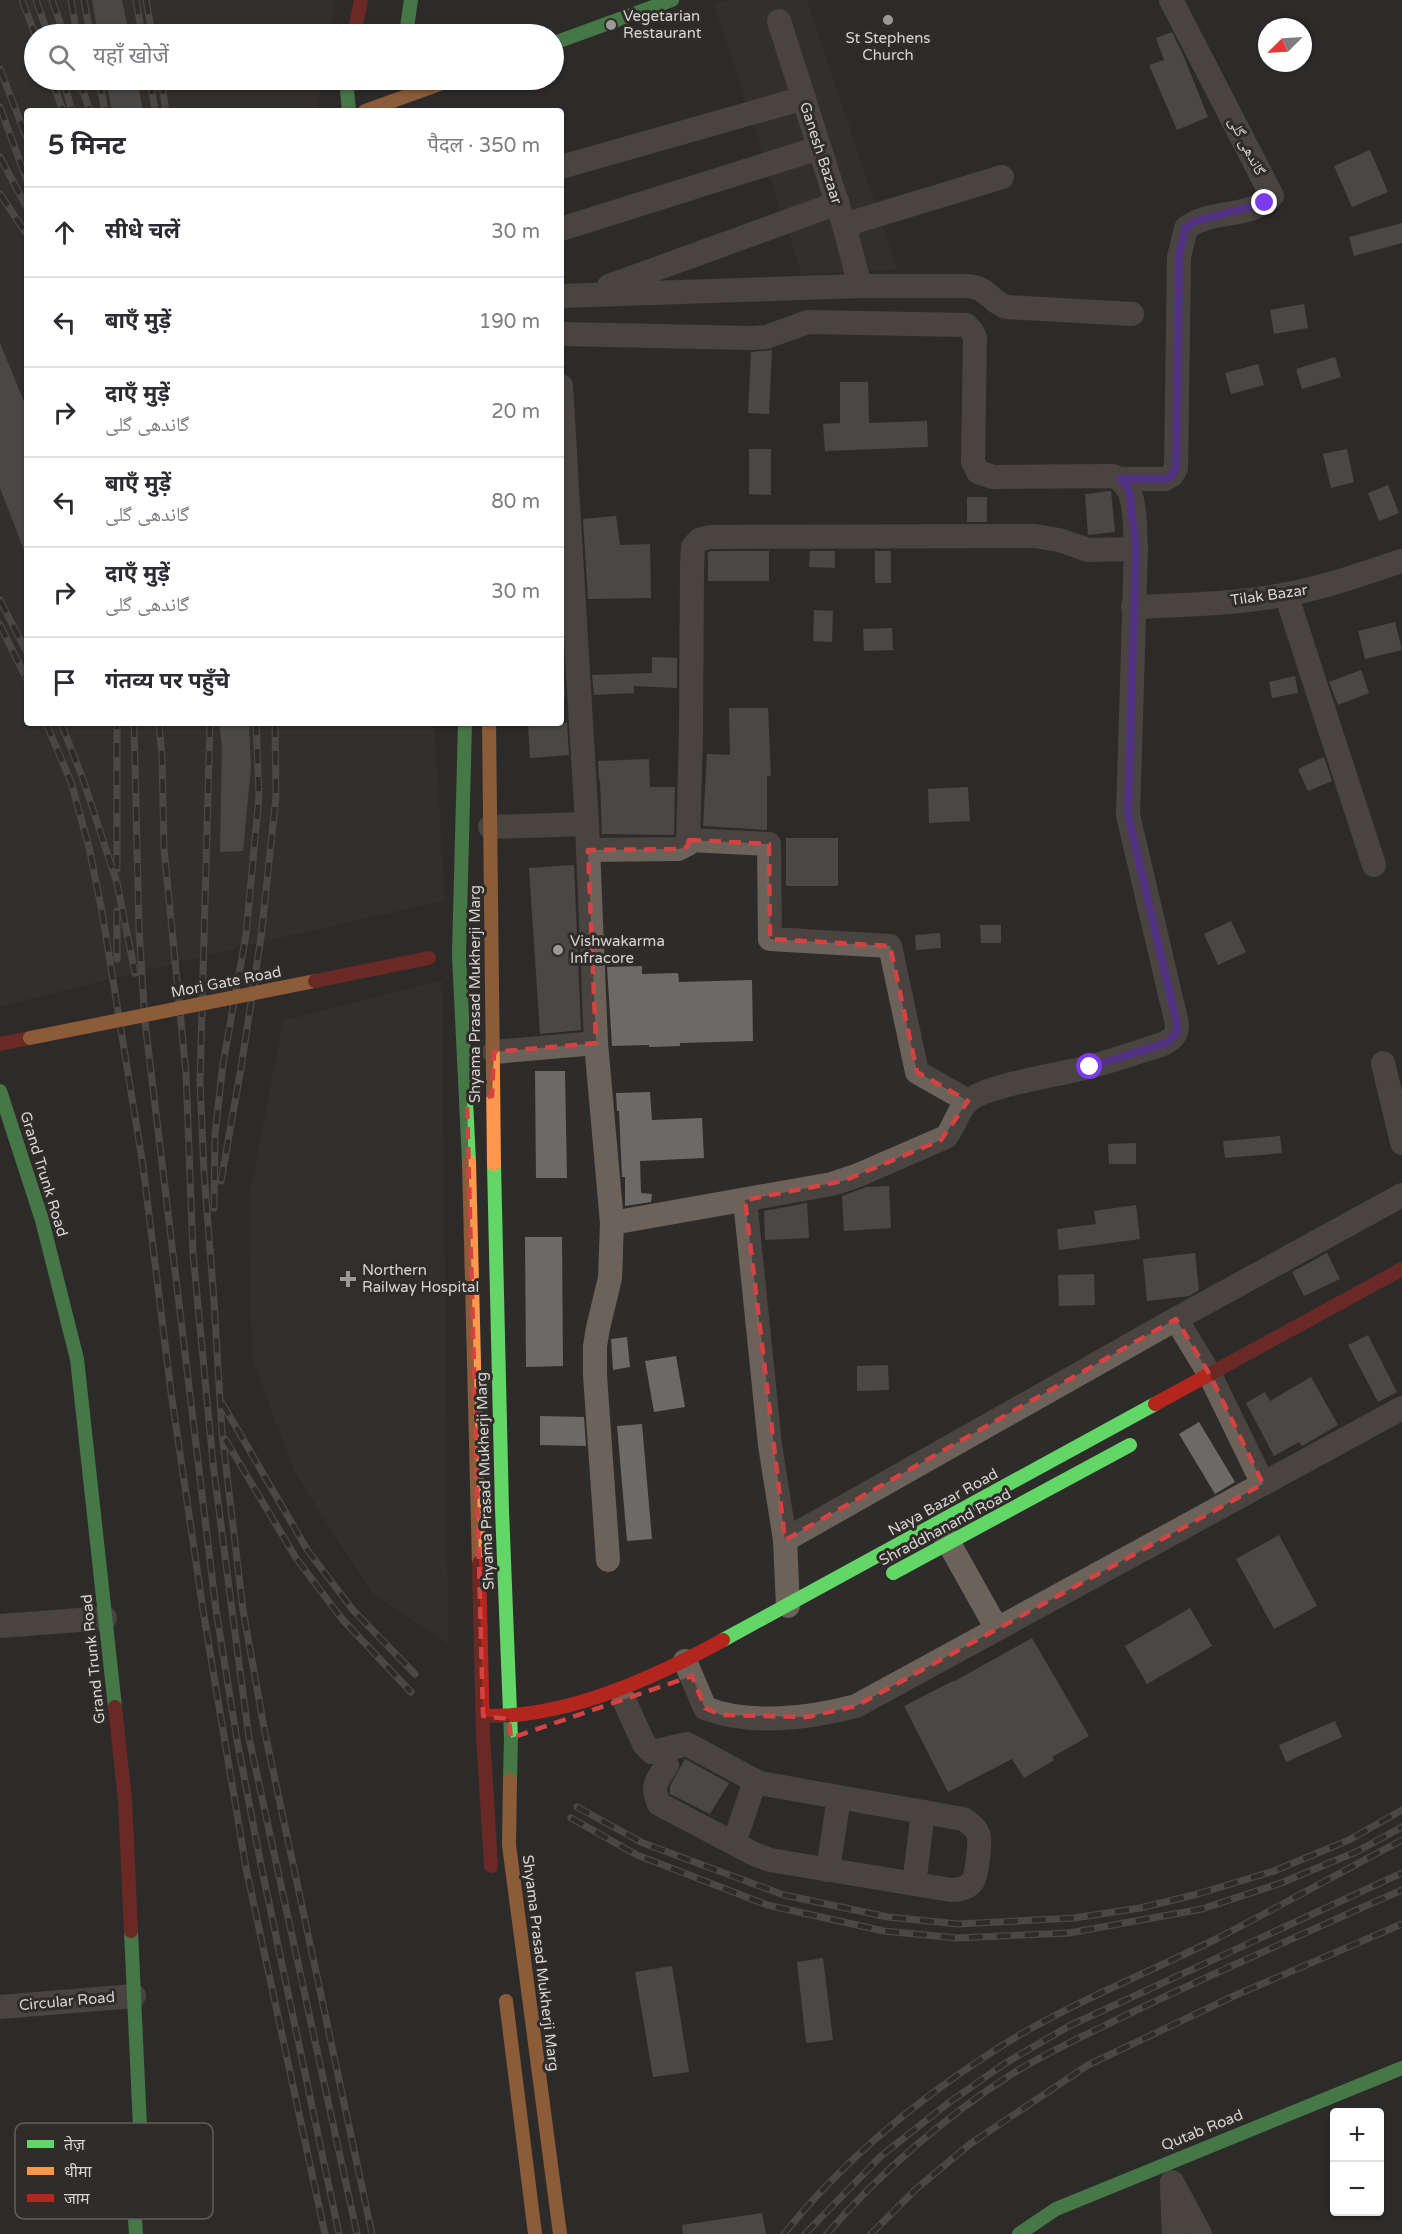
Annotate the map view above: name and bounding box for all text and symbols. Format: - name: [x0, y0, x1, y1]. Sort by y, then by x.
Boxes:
- place label: Vegetarian Restaurant: [623, 7, 702, 42]
- marker: St Stephens Church: [881, 13, 895, 27]
- marker: Vegetarian Restaurant: [604, 18, 618, 32]
- north arrow: [1258, 18, 1312, 72]
- search box: [24, 24, 564, 90]
- place label: St Stephens Church: [846, 29, 931, 64]
- icon: search: [45, 41, 78, 74]
- text: यहाँ खोजें: [93, 43, 169, 69]
- street label: Ganesh Bazaar: [796, 100, 846, 207]
- street label: گاندھی گلی: [1224, 114, 1270, 179]
- text: 5 मिनट: [48, 130, 126, 161]
- text: पैदल · 350 m: [428, 134, 540, 158]
- route end: [1251, 189, 1277, 215]
- icon: ahead: [48, 216, 81, 249]
- text: सीधे चलें: [105, 218, 180, 244]
- text: 30 m: [491, 220, 540, 244]
- icon: left: [48, 306, 81, 339]
- text: बाएँ मुड़ें: [105, 308, 171, 334]
- text: 190 m: [479, 310, 540, 334]
- text: दाएँ मुड़ें: [105, 381, 170, 407]
- icon: right: [48, 396, 81, 429]
- text: 20 m: [491, 400, 540, 424]
- text: گاندھی گلی: [105, 413, 189, 437]
- text: बाएँ मुड़ें: [105, 471, 171, 497]
- icon: left: [48, 486, 81, 519]
- text: 80 m: [491, 490, 540, 514]
- text: گاندھی گلی: [105, 503, 189, 527]
- text: दाएँ मुड़ें: [105, 561, 170, 587]
- icon: right: [48, 576, 81, 609]
- text: 30 m: [491, 580, 540, 604]
- street label: Tilak Bazar: [1229, 581, 1309, 609]
- text: گاندھی گلی: [105, 593, 189, 617]
- icon: arrive: [48, 666, 81, 699]
- text: गंतव्य पर पहुँचे: [105, 668, 230, 694]
- street label: Shyama Prasad Mukherji Marg: [466, 885, 484, 1103]
- place label: Vishwakarma Infracore: [570, 932, 665, 967]
- marker: Vishwakarma Infracore: [551, 943, 565, 957]
- street label: Mori Gate Road: [169, 962, 283, 1002]
- route start: [1076, 1053, 1102, 1079]
- street label: Grand Trunk Road: [16, 1109, 72, 1239]
- place label: Northern Railway Hospital: [362, 1261, 479, 1296]
- marker: Northern Railway Hospital: [339, 1270, 357, 1288]
- street label: Shyama Prasad Mukherji Marg: [472, 1372, 498, 1590]
- street label: Naya Bazar Road: [885, 1464, 1001, 1540]
- street label: Shraddhanand Road: [876, 1485, 1014, 1569]
- street label: Grand Trunk Road: [77, 1593, 109, 1725]
- street label: Shyama Prasad Mukherji Marg: [519, 1854, 563, 2072]
- street label: Circular Road: [18, 1988, 116, 2014]
- street label: Qutab Road: [1159, 2105, 1245, 2155]
- map controls: [1330, 2108, 1384, 2216]
- button: +: [1330, 2108, 1384, 2162]
- legend: [15, 2123, 213, 2219]
- text: तेज़: [64, 2135, 86, 2155]
- text: धीमा: [64, 2162, 93, 2182]
- button: −: [1330, 2162, 1384, 2216]
- text: जाम: [64, 2189, 90, 2209]

